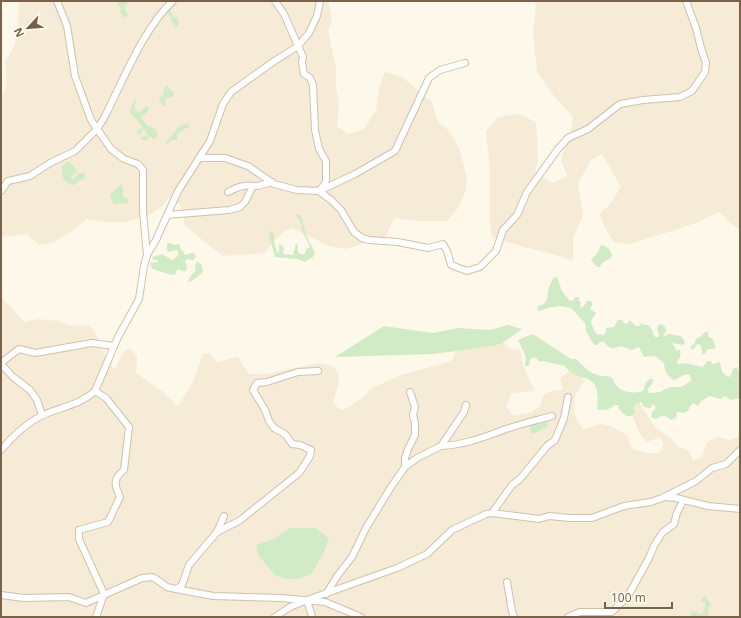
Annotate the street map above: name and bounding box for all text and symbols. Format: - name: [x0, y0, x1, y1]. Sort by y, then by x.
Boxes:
- north arrow: [8, 8, 48, 48]
- text: N: [10, 25, 27, 40]
- scale bar: [605, 584, 672, 610]
- text: 100 m: [611, 589, 646, 606]

